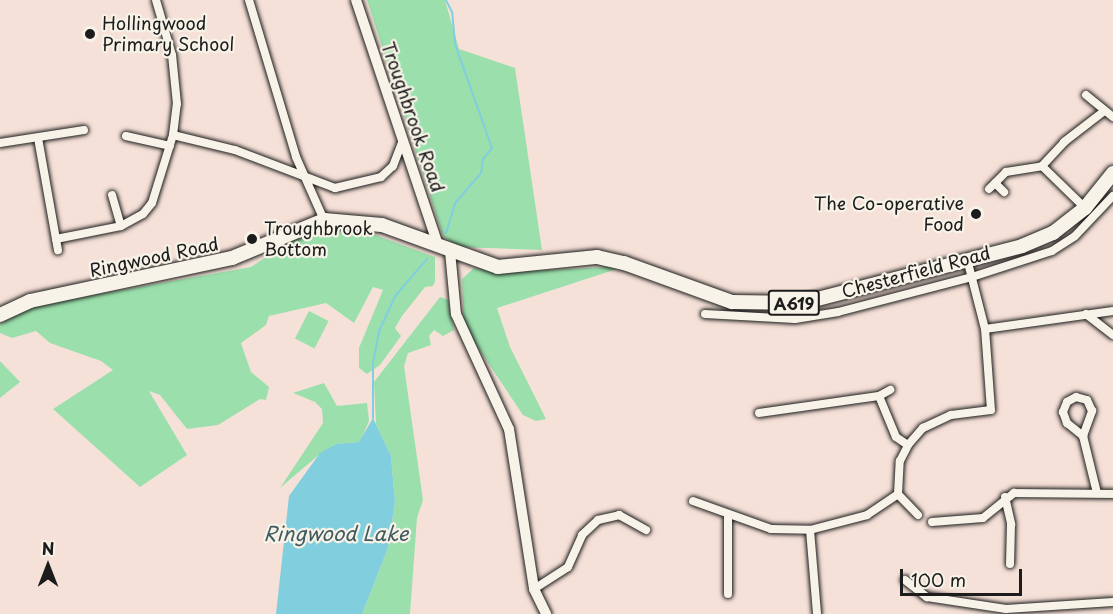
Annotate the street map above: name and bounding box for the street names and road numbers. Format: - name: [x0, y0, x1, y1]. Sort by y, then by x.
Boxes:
- street label: Troughbrook Road: [377, 39, 449, 195]
- street label: Ringwood Road: [87, 233, 221, 281]
- street label: Chesterfield Road: [839, 242, 993, 302]
- road number: A619: [767, 290, 821, 316]

